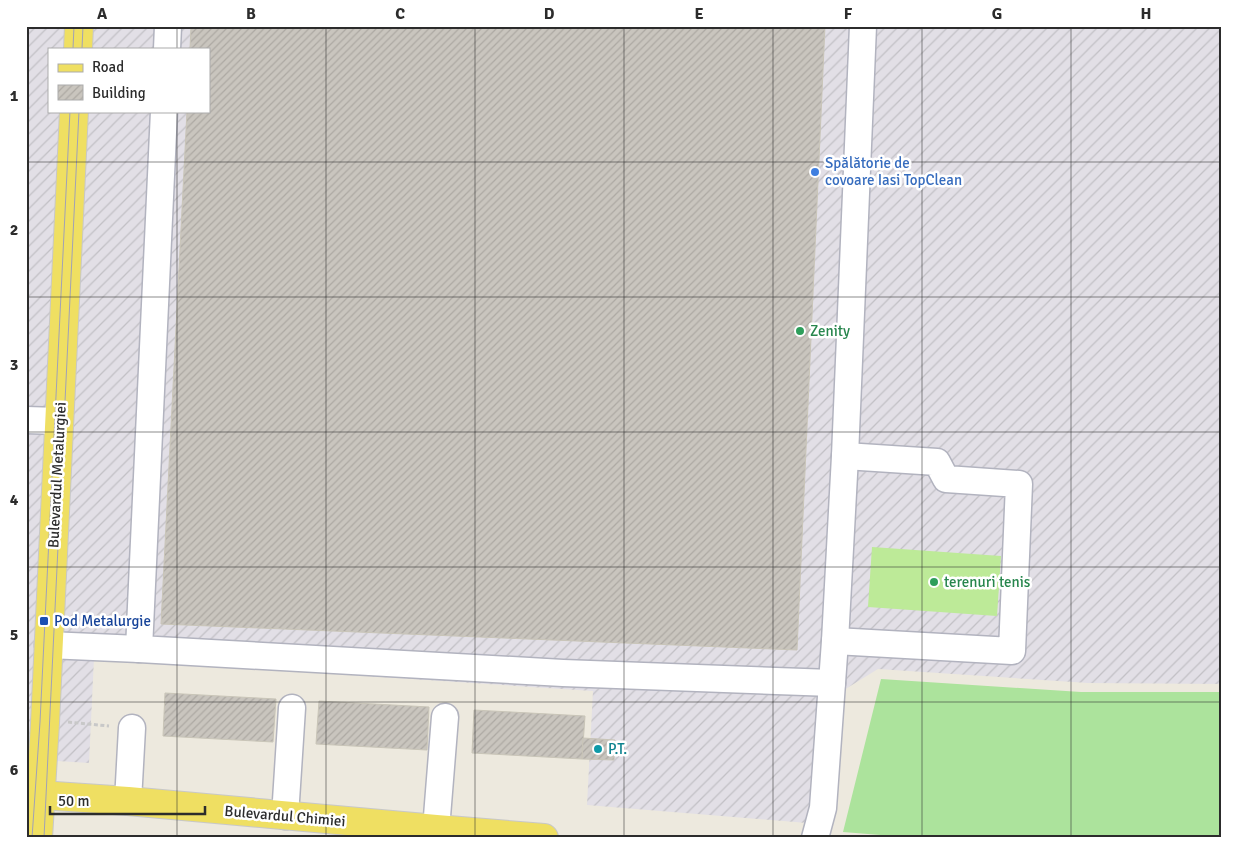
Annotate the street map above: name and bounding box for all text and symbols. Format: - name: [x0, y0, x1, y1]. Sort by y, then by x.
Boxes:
- text: A: [97, 4, 108, 24]
- text: B: [246, 4, 256, 24]
- text: C: [395, 4, 405, 24]
- text: D: [544, 4, 555, 24]
- text: E: [694, 4, 704, 24]
- text: F: [844, 4, 853, 24]
- text: G: [992, 4, 1002, 24]
- text: H: [1141, 4, 1151, 24]
- legend: [48, 48, 210, 112]
- text: Road: [92, 58, 124, 76]
- text: Building: [92, 84, 146, 102]
- text: 1: [10, 86, 19, 106]
- place label: Spălătorie de covoare Iasi TopClean: [825, 154, 962, 189]
- marker: Spălătorie de covoare Iasi TopClean: [809, 166, 821, 178]
- text: 2: [10, 220, 18, 240]
- place label: Zenity: [810, 322, 850, 340]
- marker: Zenity: [794, 325, 806, 337]
- text: 3: [10, 355, 18, 375]
- street label: Bulevardul Metalurgiei: [44, 401, 70, 549]
- text: 4: [10, 490, 19, 510]
- place label: terenuri tenis: [944, 573, 1031, 591]
- marker: terenuri tenis: [928, 576, 940, 588]
- place label: Pod Metalurgie: [54, 612, 151, 630]
- marker: Pod Metalurgie: [38, 615, 50, 627]
- text: 5: [10, 625, 18, 645]
- place label: P.T.: [608, 740, 627, 758]
- marker: P.T.: [592, 743, 604, 755]
- text: 6: [10, 760, 19, 780]
- scale bar: [50, 784, 205, 816]
- text: 50 m: [58, 792, 89, 810]
- street label: Bulevardul Chimiei: [224, 802, 346, 830]

